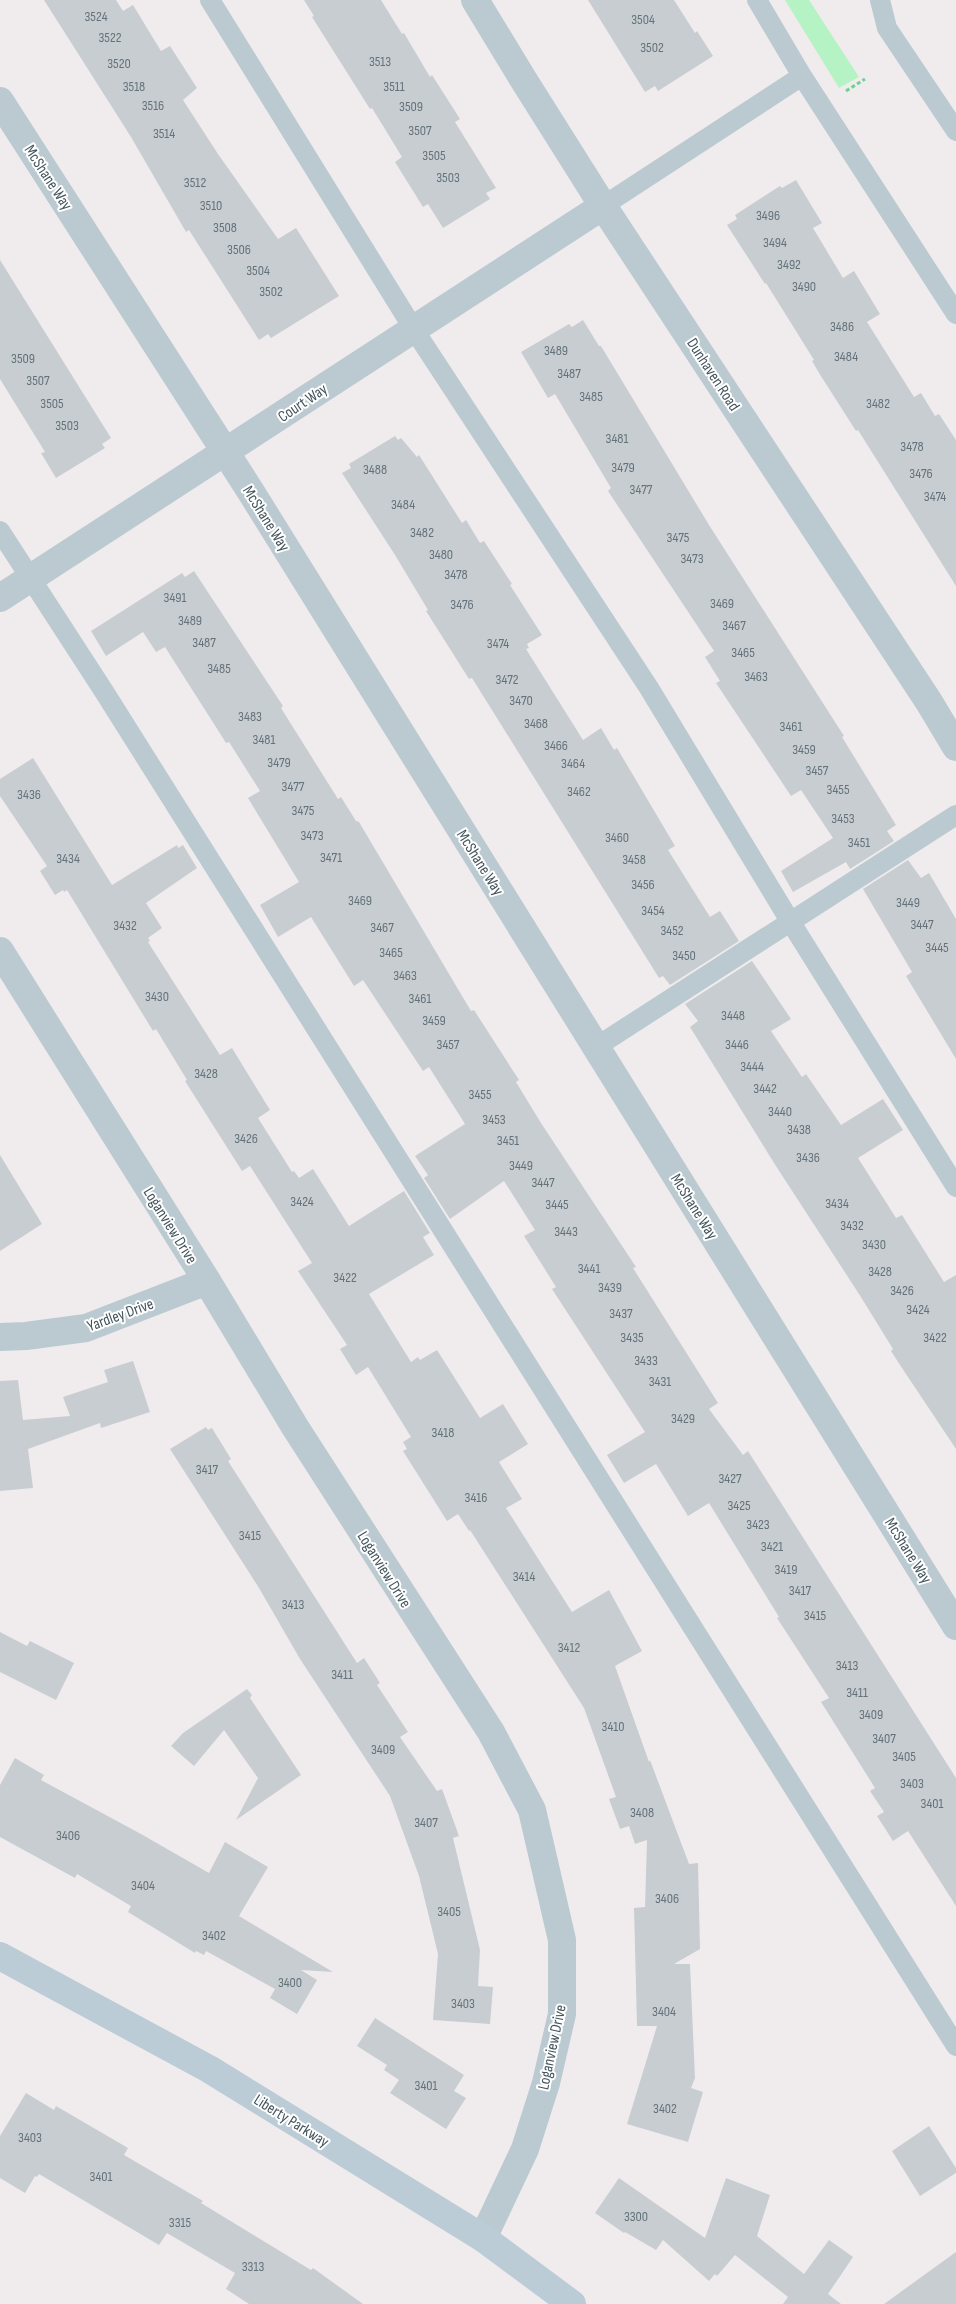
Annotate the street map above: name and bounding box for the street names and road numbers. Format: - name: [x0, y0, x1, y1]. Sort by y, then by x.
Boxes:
- street label: McShane Way: [20, 142, 76, 214]
- street label: Dunhaven Road: [682, 335, 743, 415]
- street label: Court Way: [275, 380, 331, 427]
- street label: McShane Way: [238, 482, 293, 555]
- street label: McShane Way: [452, 826, 507, 899]
- street label: McShane Way: [666, 1170, 721, 1243]
- street label: Loganview Drive: [139, 1184, 201, 1268]
- street label: Yardley Drive: [85, 1295, 156, 1336]
- street label: McShane Way: [880, 1514, 935, 1587]
- street label: Loganview Drive: [353, 1528, 415, 1612]
- street label: Loganview Drive: [534, 2003, 571, 2092]
- street label: Liberty Parkway: [250, 2091, 332, 2152]

